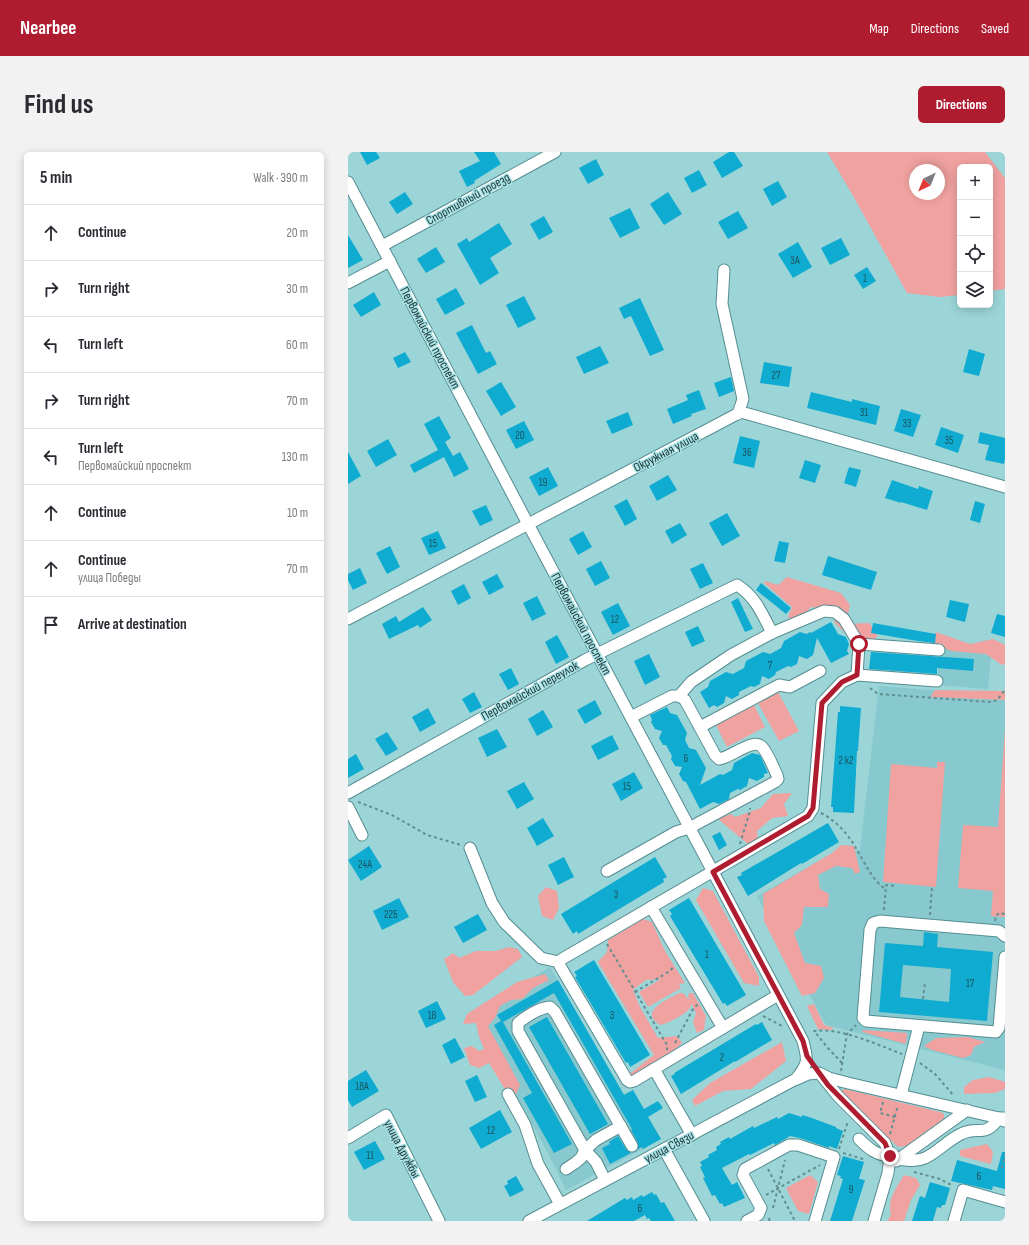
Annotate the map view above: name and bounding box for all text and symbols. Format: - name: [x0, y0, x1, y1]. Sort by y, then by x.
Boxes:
- text: Nearbee: [20, 17, 76, 40]
- text: Map: [869, 20, 889, 37]
- text: Directions: [911, 20, 959, 37]
- text: Saved: [981, 20, 1009, 37]
- button: Directions: [918, 86, 1005, 123]
- text: Find us: [24, 88, 93, 121]
- north arrow: [909, 164, 945, 200]
- map controls: [957, 164, 993, 308]
- button: +: [957, 164, 993, 200]
- text: 5 min: [40, 168, 72, 188]
- street label: Спортивный проезд: [423, 169, 513, 229]
- text: Walk · 390 m: [253, 170, 308, 186]
- button: −: [957, 200, 993, 236]
- icon: ahead: [40, 222, 62, 244]
- text: Continue: [78, 223, 127, 242]
- text: 20 m: [286, 225, 308, 241]
- button: locate: [957, 236, 993, 272]
- house number: 3А: [790, 254, 800, 267]
- house number: 1: [863, 272, 867, 285]
- button: layers: [957, 272, 993, 308]
- icon: right: [40, 278, 62, 300]
- text: Turn right: [78, 279, 130, 298]
- text: 30 m: [286, 281, 308, 297]
- street label: Первомайский проспект: [396, 284, 464, 392]
- icon: left: [40, 334, 62, 356]
- text: Turn left: [78, 335, 123, 354]
- text: 60 m: [286, 337, 308, 353]
- house number: 27: [772, 369, 781, 382]
- icon: right: [40, 390, 62, 412]
- text: Turn right: [78, 391, 130, 410]
- text: 70 m: [287, 393, 308, 409]
- house number: 31: [860, 406, 868, 419]
- house number: 33: [902, 417, 912, 430]
- street label: Окружная улица: [631, 428, 701, 476]
- house number: 20: [515, 429, 525, 442]
- house number: 35: [944, 434, 954, 447]
- text: Turn left: [78, 439, 123, 458]
- icon: left: [40, 446, 62, 468]
- house number: 36: [742, 446, 752, 459]
- text: 130 m: [282, 449, 308, 465]
- text: Первомайский проспект: [78, 458, 191, 474]
- house number: 19: [539, 476, 547, 489]
- icon: ahead: [40, 502, 62, 524]
- text: Continue: [78, 503, 127, 522]
- text: 10 m: [287, 505, 308, 521]
- house number: 15: [429, 537, 437, 550]
- text: Continue: [78, 551, 127, 570]
- icon: ahead: [40, 558, 62, 580]
- text: 70 m: [287, 561, 308, 577]
- text: улица Победы: [78, 570, 141, 586]
- street label: Первомайский проспект: [547, 570, 615, 678]
- house number: 12: [611, 613, 620, 626]
- icon: arrive: [40, 614, 62, 636]
- text: Arrive at destination: [78, 615, 187, 634]
- route start: [850, 635, 868, 653]
- street label: Первомайский переулок: [478, 658, 582, 724]
- house number: 7: [768, 659, 773, 672]
- house number: 6: [684, 752, 689, 765]
- house number: 2 к2: [839, 754, 854, 767]
- house number: 15: [623, 780, 631, 793]
- house number: 24А: [358, 858, 372, 871]
- house number: 3: [614, 888, 619, 901]
- house number: 22Б: [384, 908, 398, 921]
- house number: 1: [705, 948, 709, 961]
- house number: 17: [966, 977, 975, 990]
- house number: 18: [428, 1009, 437, 1022]
- house number: 3: [610, 1009, 615, 1022]
- house number: 2: [720, 1051, 725, 1064]
- house number: 18А: [355, 1080, 369, 1093]
- street label: улица Дружбы: [380, 1117, 424, 1181]
- house number: 12: [487, 1124, 496, 1137]
- street label: улица Связи: [641, 1127, 697, 1167]
- route end: [881, 1147, 899, 1165]
- house number: 11: [366, 1149, 374, 1162]
- house number: 6: [977, 1170, 982, 1183]
- house number: 9: [849, 1183, 854, 1196]
- house number: 6: [638, 1202, 643, 1215]

